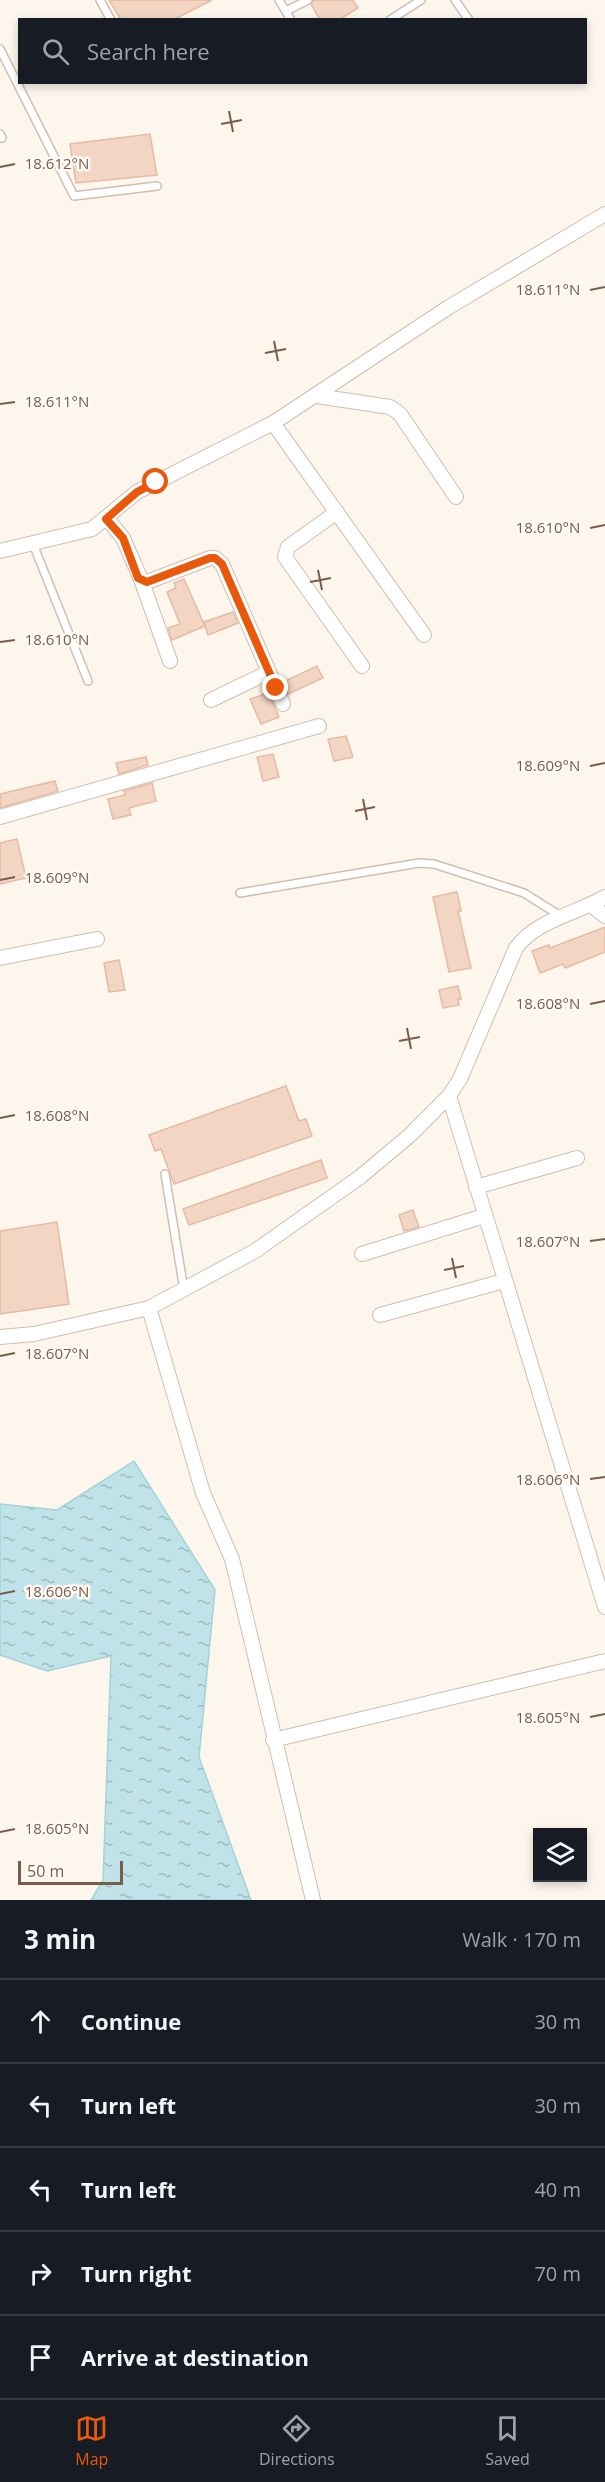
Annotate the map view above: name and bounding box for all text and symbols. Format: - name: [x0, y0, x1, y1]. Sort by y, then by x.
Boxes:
- search box: [18, 18, 587, 84]
- icon: search: [39, 35, 72, 68]
- text: Search here: [87, 36, 210, 66]
- text: 18.612°N: [25, 153, 89, 173]
- text: 18.611°N: [516, 279, 580, 299]
- text: 18.611°N: [25, 391, 89, 411]
- route start: [142, 468, 168, 494]
- text: 18.610°N: [516, 517, 580, 537]
- text: 18.610°N: [25, 629, 89, 649]
- route end: [262, 674, 288, 700]
- text: 18.609°N: [516, 755, 580, 775]
- text: 18.609°N: [25, 867, 89, 887]
- text: 18.608°N: [516, 993, 580, 1013]
- text: 18.608°N: [25, 1105, 89, 1125]
- text: 18.607°N: [516, 1231, 580, 1251]
- text: 18.607°N: [25, 1343, 89, 1363]
- text: 18.606°N: [516, 1469, 580, 1489]
- text: 18.606°N: [25, 1581, 89, 1601]
- text: 18.605°N: [516, 1707, 580, 1727]
- text: 18.605°N: [25, 1818, 89, 1838]
- map controls: [533, 1828, 587, 1882]
- button: layers: [533, 1828, 587, 1882]
- scale bar: [18, 1858, 123, 1886]
- text: 50 m: [27, 1860, 64, 1882]
- text: 3 min: [24, 1921, 96, 1957]
- text: Walk · 170 m: [462, 1926, 581, 1953]
- icon: ahead: [24, 2005, 57, 2038]
- text: Continue: [81, 2006, 181, 2036]
- text: 30 m: [534, 2008, 581, 2035]
- icon: left: [24, 2089, 57, 2122]
- text: Turn left: [81, 2090, 176, 2120]
- text: 30 m: [534, 2092, 581, 2119]
- icon: left: [24, 2173, 57, 2206]
- text: Turn left: [81, 2174, 176, 2204]
- text: 40 m: [534, 2176, 581, 2203]
- icon: right: [24, 2257, 57, 2290]
- text: Turn right: [81, 2258, 192, 2288]
- text: 70 m: [534, 2260, 581, 2287]
- icon: arrive: [24, 2341, 57, 2374]
- text: Arrive at destination: [81, 2342, 309, 2372]
- tab: Map: [75, 2412, 108, 2470]
- tab: Directions: [259, 2412, 335, 2470]
- tab: Saved: [485, 2412, 530, 2470]

